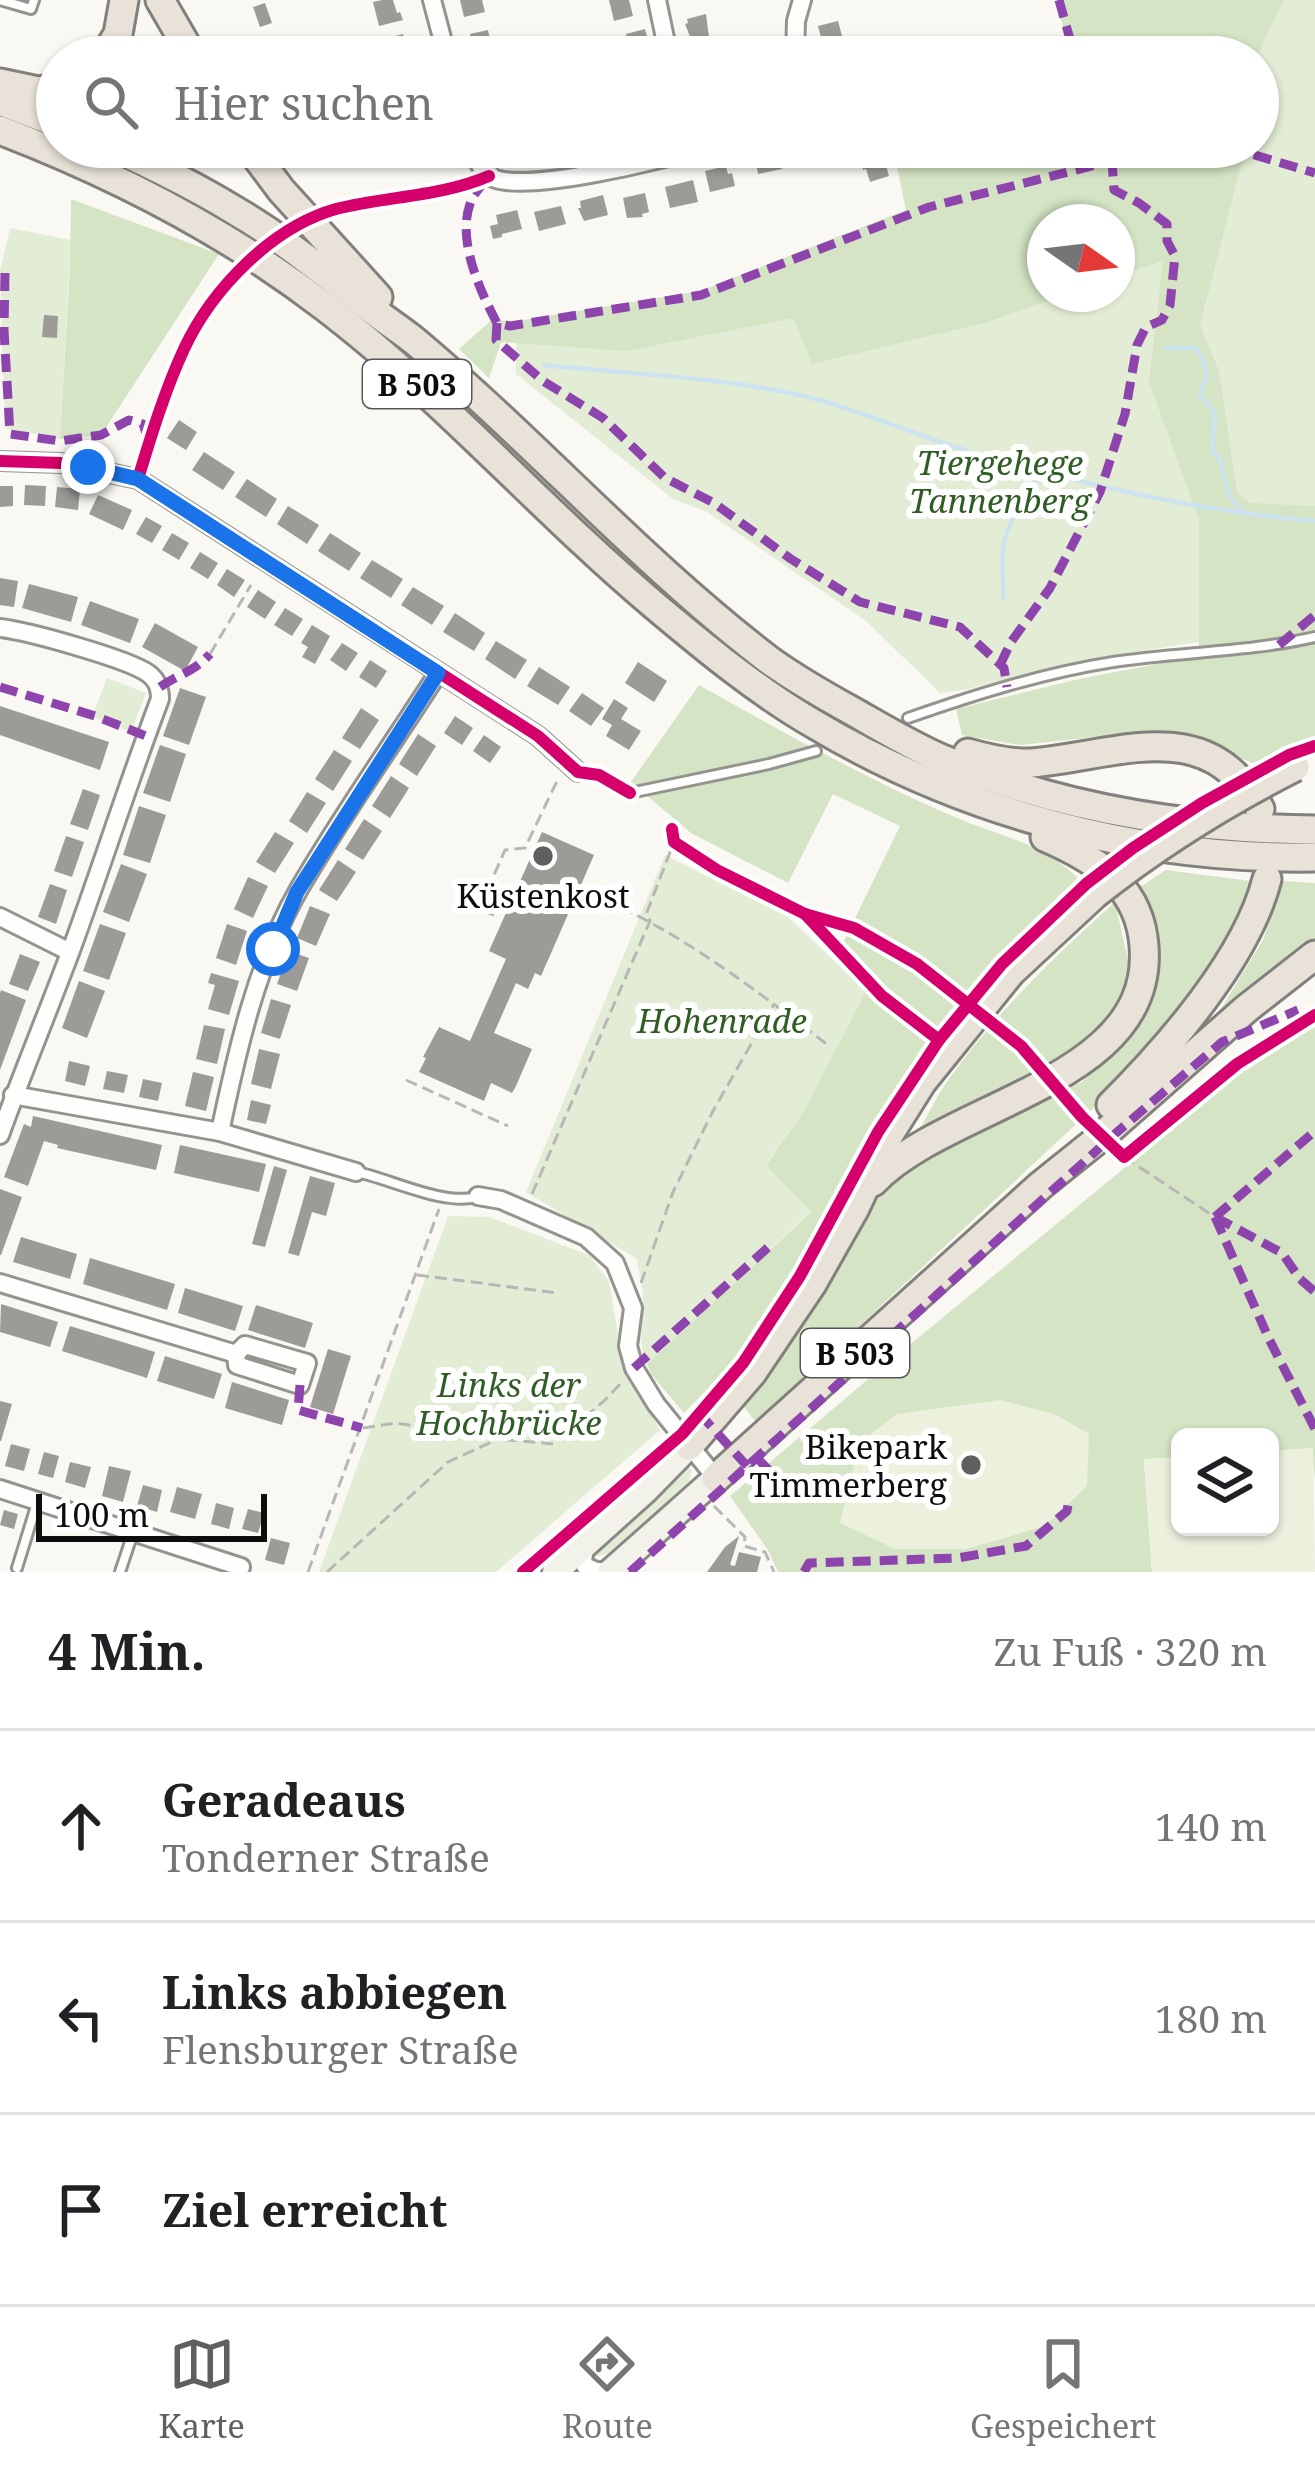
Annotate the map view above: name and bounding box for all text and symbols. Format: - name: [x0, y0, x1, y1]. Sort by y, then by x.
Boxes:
- search box: [36, 36, 1279, 168]
- icon: search: [78, 69, 144, 135]
- text: Hier suchen: [174, 72, 434, 133]
- north arrow: [1027, 204, 1135, 312]
- road number: B 503: [363, 360, 471, 408]
- route end: [61, 440, 115, 494]
- park label: Tiergehege Tannenberg: [909, 440, 1093, 523]
- marker: Küstenkost: [530, 843, 556, 869]
- place label: Küstenkost: [456, 873, 630, 918]
- route start: [246, 922, 300, 976]
- park label: Hohenrade: [636, 998, 807, 1043]
- road number: B 503: [801, 1329, 909, 1377]
- park label: Links der Hochbrücke: [415, 1362, 602, 1445]
- place label: Bikepark Timmerberg: [749, 1424, 948, 1507]
- map controls: [1171, 1428, 1279, 1536]
- button: layers: [1171, 1428, 1279, 1536]
- marker: Bikepark Timmerberg: [958, 1452, 984, 1478]
- scale bar: [36, 1488, 267, 1541]
- text: 100 m: [54, 1492, 149, 1537]
- text: 4 Min.: [48, 1615, 206, 1685]
- text: Zu Fuß · 320 m: [994, 1624, 1267, 1677]
- text: Geradeaus: [162, 1769, 406, 1830]
- icon: ahead: [48, 1793, 114, 1859]
- text: 140 m: [1155, 1799, 1267, 1852]
- text: Tonderner Straße: [162, 1830, 490, 1883]
- text: Links abbiegen: [162, 1961, 507, 2022]
- icon: left: [48, 1985, 114, 2051]
- text: 180 m: [1155, 1991, 1267, 2044]
- text: Flensburger Straße: [162, 2022, 519, 2075]
- icon: arrive: [48, 2177, 114, 2243]
- text: Ziel erreicht: [162, 2179, 447, 2240]
- tab: Karte: [158, 2331, 245, 2448]
- tab: Route: [562, 2331, 653, 2448]
- tab: Gespeichert: [970, 2331, 1156, 2448]

